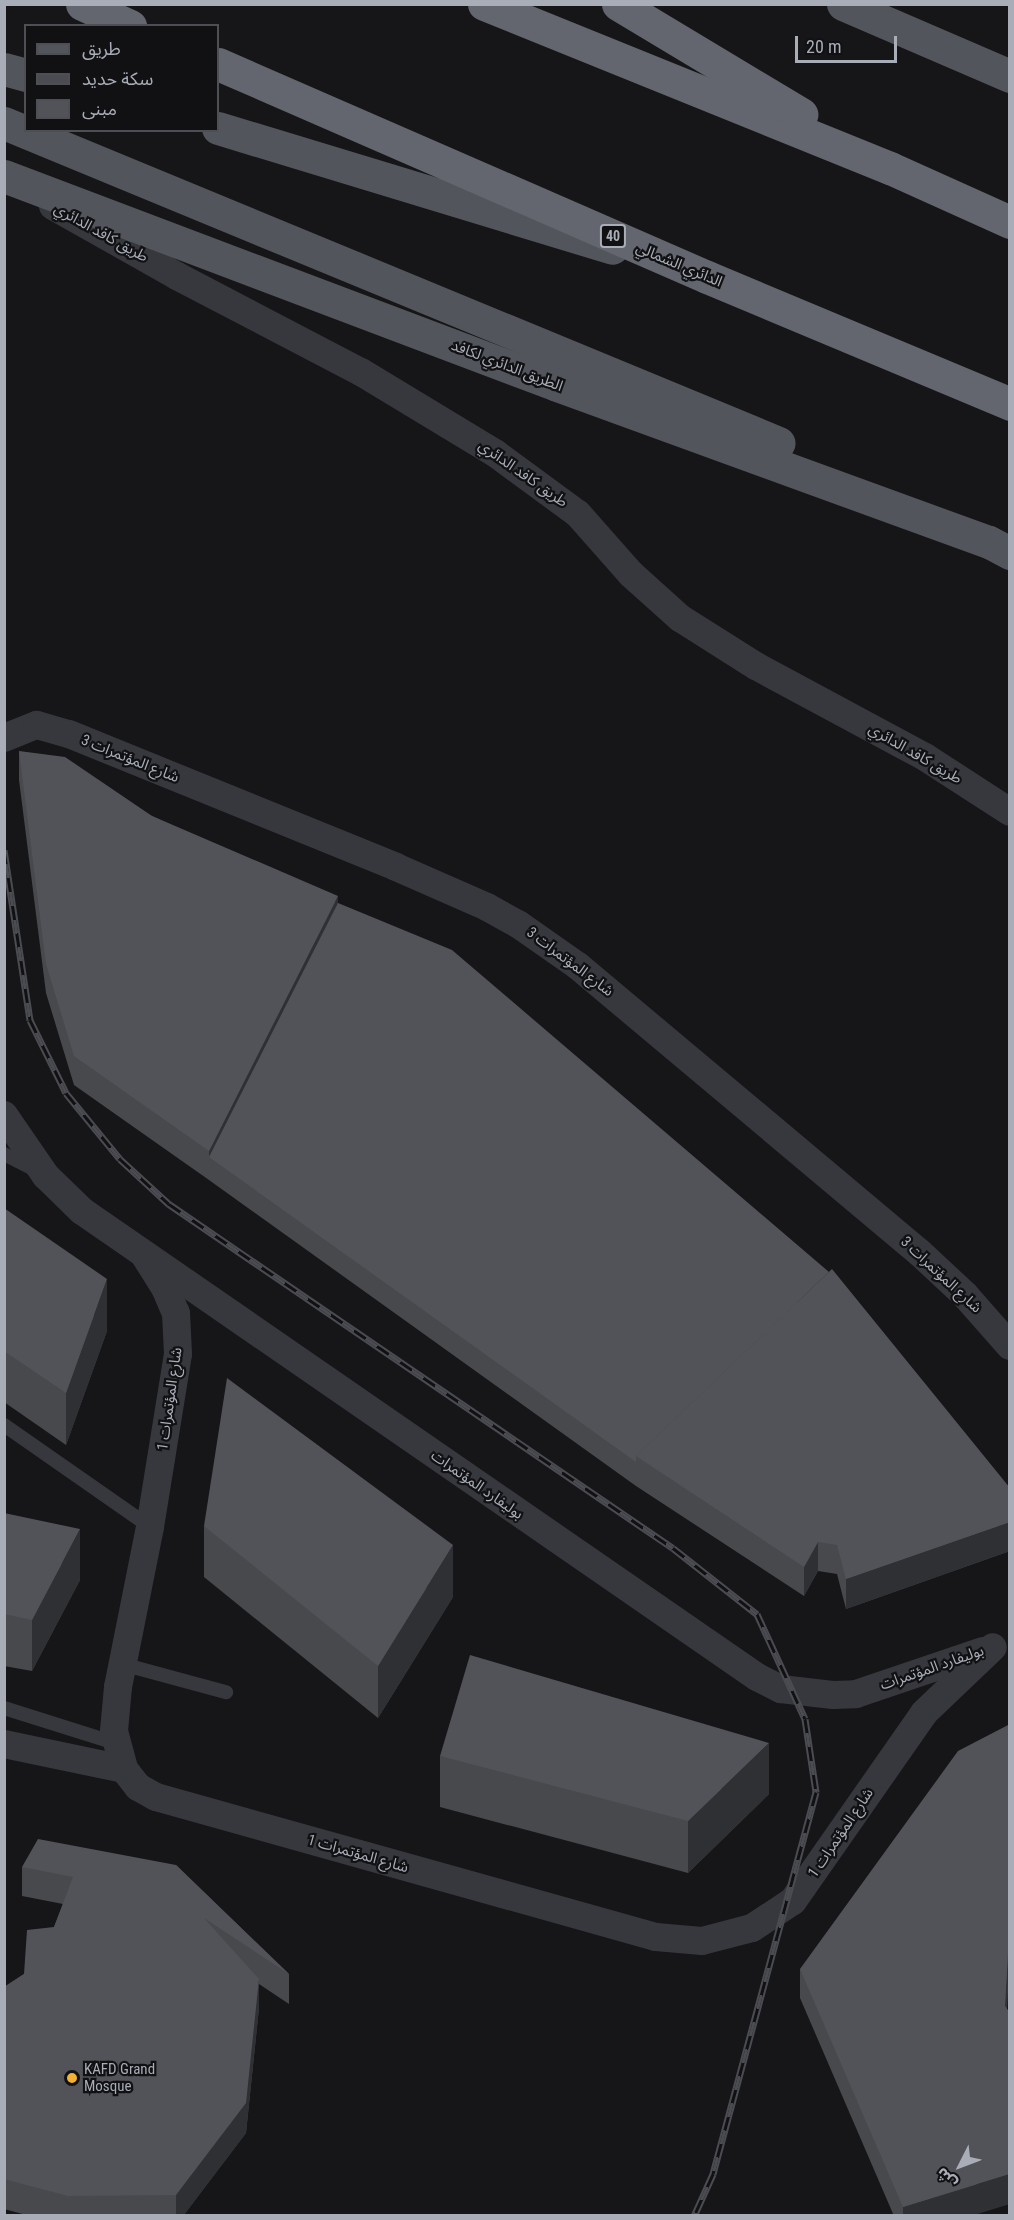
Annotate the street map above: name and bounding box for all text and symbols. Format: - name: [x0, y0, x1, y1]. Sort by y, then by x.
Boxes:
- legend: [24, 24, 219, 132]
- scale bar: [798, 24, 900, 62]
- text: 20 m: [806, 36, 841, 57]
- text: طريق: [82, 38, 121, 59]
- text: سكة حديد: [82, 68, 153, 89]
- text: مبنى: [82, 98, 117, 119]
- street label: طريق كافد الدائري: [51, 200, 151, 266]
- road number: 40: [600, 225, 626, 247]
- street label: الدائري الشمالي: [633, 239, 725, 291]
- street label: الطريق الدائري لكافد: [449, 336, 565, 396]
- street label: طريق كافد الدائري: [475, 437, 571, 511]
- street label: طريق كافد الدائري: [865, 720, 965, 788]
- street label: شارع المؤتمرات 3: [78, 731, 182, 787]
- street label: شارع المؤتمرات 3: [523, 924, 617, 1000]
- street label: شارع المؤتمرات 3: [897, 1233, 985, 1317]
- street label: شارع المؤتمرات 1: [154, 1346, 186, 1452]
- street label: بوليفارد المؤتمرات: [427, 1447, 527, 1523]
- street label: بوليفارد المؤتمرات: [878, 1642, 986, 1694]
- street label: شارع المؤتمرات 1: [804, 1785, 878, 1881]
- street label: شارع المؤتمرات 1: [306, 1831, 410, 1877]
- place label: KAFD Grand Mosque: [84, 2060, 155, 2095]
- marker: KAFD Grand Mosque: [65, 2071, 79, 2085]
- north arrow: [930, 2136, 990, 2196]
- text: ش: [932, 2164, 961, 2193]

